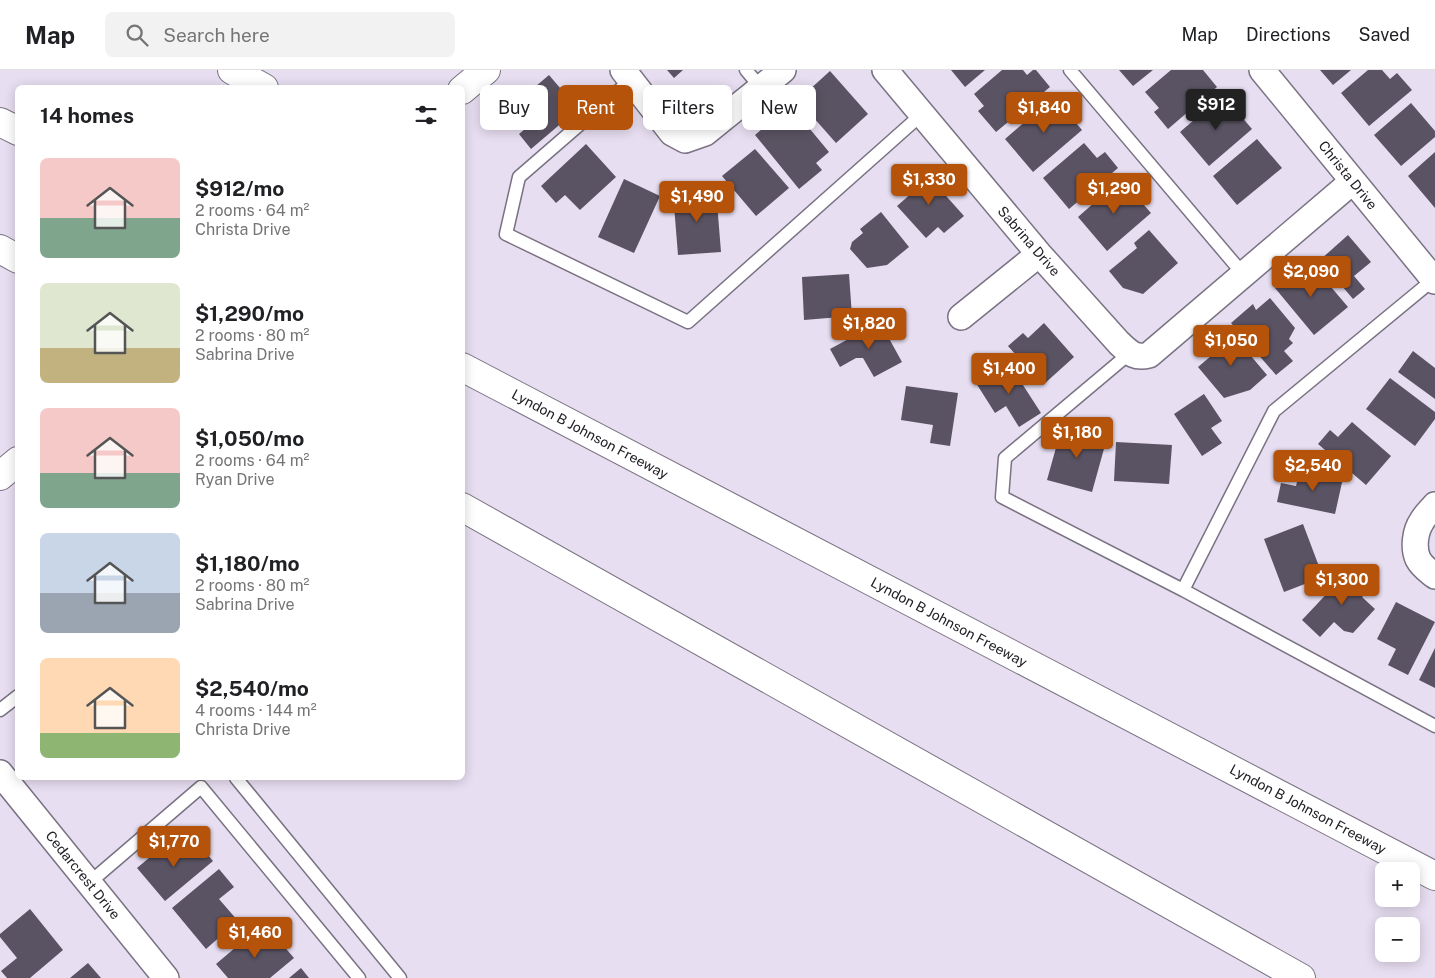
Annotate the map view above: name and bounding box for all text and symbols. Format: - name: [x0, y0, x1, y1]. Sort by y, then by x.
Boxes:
- search box: [105, 12, 455, 57]
- text: Map: [25, 21, 75, 49]
- icon: search: [123, 21, 151, 49]
- text: Search here: [163, 24, 270, 46]
- text: Map: [1181, 24, 1218, 45]
- text: Directions: [1246, 24, 1331, 45]
- text: Saved: [1359, 24, 1410, 45]
- chip: Buy: [480, 85, 548, 130]
- chip: Rent: [558, 85, 633, 130]
- chip: Filters: [643, 85, 732, 130]
- chip: New: [742, 85, 816, 130]
- pin: $912: [1186, 88, 1246, 131]
- pin: $1,840: [1003, 92, 1085, 134]
- text: $912: [1197, 95, 1235, 114]
- text: $1,840: [1017, 98, 1071, 117]
- icon: filters: [412, 101, 440, 129]
- text: 14 homes: [40, 103, 134, 128]
- street label: Christa Drive: [1315, 137, 1381, 213]
- pin: $1,330: [888, 164, 970, 206]
- text: $1,330: [902, 170, 956, 189]
- pin: $1,290: [1073, 172, 1155, 215]
- text: $912/mo: [195, 176, 284, 201]
- icon: home: [80, 178, 140, 238]
- text: $1,290: [1087, 179, 1141, 198]
- pin: $1,490: [656, 180, 738, 223]
- text: $1,490: [670, 187, 724, 206]
- text: 2 rooms · 64 m²: [195, 201, 309, 220]
- street label: Sabrina Drive: [994, 203, 1064, 279]
- text: Christa Drive: [195, 220, 291, 239]
- pin: $2,090: [1270, 256, 1352, 298]
- text: $2,090: [1283, 262, 1339, 281]
- text: $1,290/mo: [195, 301, 304, 326]
- icon: home: [80, 303, 140, 363]
- pin: $1,820: [828, 308, 910, 350]
- text: $1,820: [842, 314, 896, 333]
- pin: $1,050: [1190, 324, 1272, 367]
- text: 2 rooms · 80 m²: [195, 326, 309, 345]
- text: $1,050: [1204, 331, 1258, 350]
- text: Sabrina Drive: [195, 345, 295, 364]
- pin: $1,400: [968, 352, 1050, 395]
- text: $1,400: [982, 359, 1036, 378]
- street label: Lyndon B Johnson Freeway: [509, 386, 671, 482]
- pin: $1,180: [1036, 416, 1118, 459]
- text: $1,180: [1052, 423, 1102, 442]
- text: $1,050/mo: [195, 426, 304, 451]
- icon: home: [80, 428, 140, 488]
- pin: $2,540: [1272, 450, 1354, 492]
- text: 2 rooms · 64 m²: [195, 451, 309, 470]
- text: $2,540: [1284, 456, 1342, 475]
- text: Ryan Drive: [195, 470, 274, 489]
- text: $1,180/mo: [195, 551, 300, 576]
- icon: home: [80, 553, 140, 613]
- pin: $1,300: [1301, 564, 1383, 606]
- text: $1,300: [1315, 570, 1369, 589]
- street label: Lyndon B Johnson Freeway: [868, 574, 1030, 670]
- text: 2 rooms · 80 m²: [195, 576, 309, 595]
- text: Sabrina Drive: [195, 595, 295, 614]
- text: $2,540/mo: [195, 676, 309, 701]
- icon: home: [80, 678, 140, 738]
- text: 4 rooms · 144 m²: [195, 701, 317, 720]
- text: Christa Drive: [195, 720, 291, 739]
- street label: Lyndon B Johnson Freeway: [1227, 761, 1389, 857]
- pin: $1,770: [133, 826, 215, 868]
- street label: Cedarcrest Drive: [42, 828, 124, 922]
- text: $1,770: [148, 832, 200, 851]
- map controls: [1375, 862, 1420, 962]
- button: +: [1375, 862, 1420, 907]
- pin: $1,460: [214, 916, 296, 959]
- button: −: [1375, 917, 1420, 962]
- text: $1,460: [228, 923, 282, 942]

